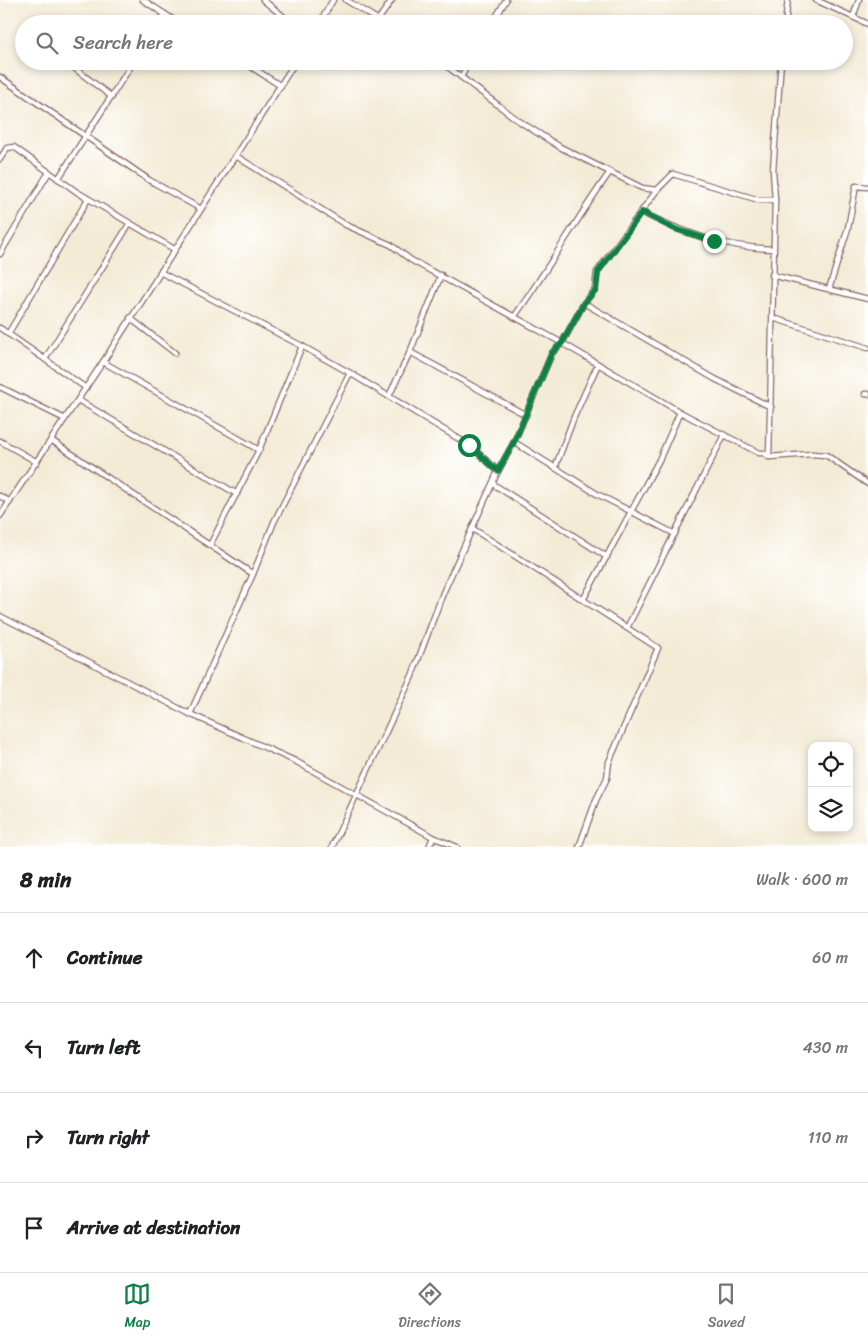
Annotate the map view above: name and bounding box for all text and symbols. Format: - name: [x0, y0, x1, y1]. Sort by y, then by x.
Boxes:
- search box: [15, 15, 853, 70]
- text: Search here: [73, 26, 173, 59]
- icon: search: [33, 29, 61, 57]
- route end: [703, 230, 726, 253]
- route start: [458, 434, 481, 457]
- map controls: [808, 742, 853, 832]
- button: locate: [808, 742, 853, 787]
- button: layers: [808, 787, 853, 832]
- text: 8 min: [20, 861, 71, 899]
- text: Walk · 600 m: [756, 865, 848, 894]
- text: Continue: [67, 941, 143, 974]
- text: 60 m: [812, 943, 848, 972]
- icon: ahead: [20, 944, 48, 972]
- text: Turn left: [67, 1031, 140, 1064]
- text: 430 m: [803, 1033, 848, 1062]
- icon: left: [20, 1034, 48, 1062]
- text: Turn right: [67, 1121, 149, 1154]
- text: 110 m: [808, 1123, 848, 1152]
- icon: right: [20, 1124, 48, 1152]
- text: Arrive at destination: [67, 1211, 240, 1244]
- icon: arrive: [20, 1214, 48, 1242]
- tab: Map: [123, 1280, 151, 1335]
- tab: Directions: [398, 1280, 461, 1335]
- tab: Saved: [708, 1280, 745, 1335]

